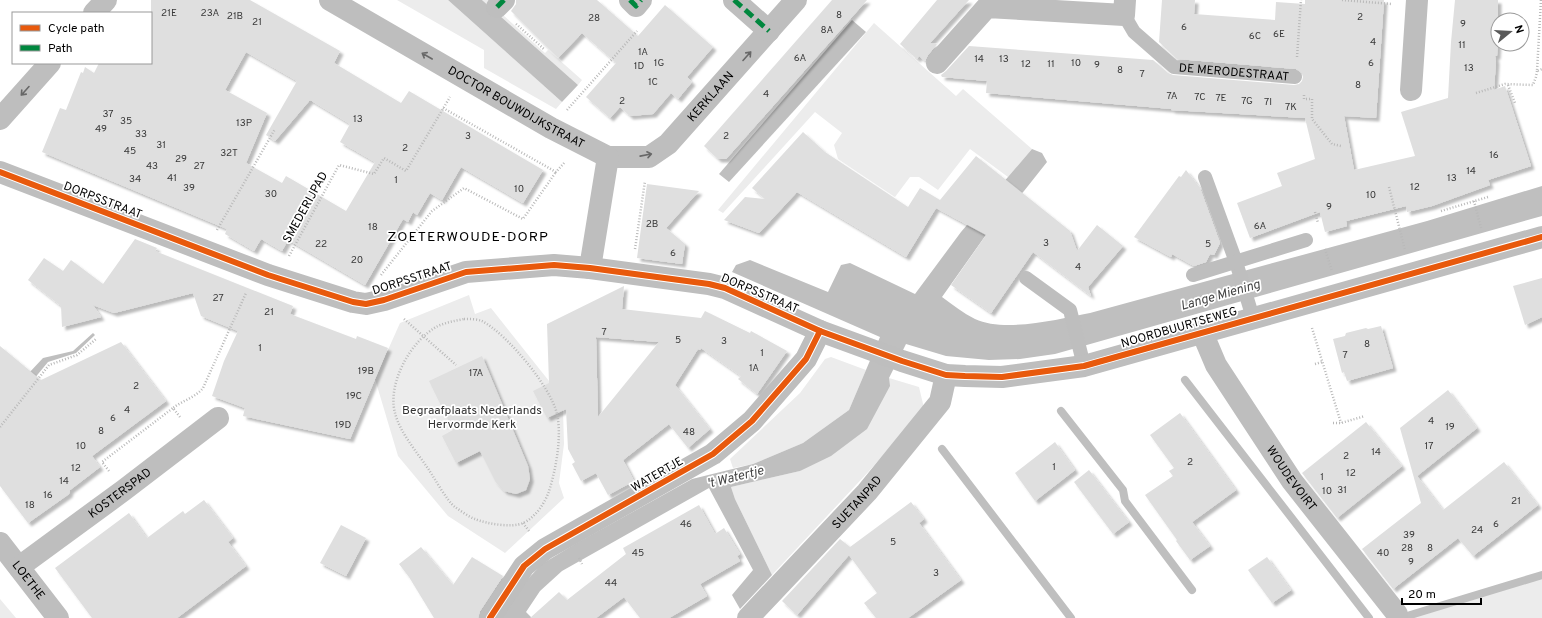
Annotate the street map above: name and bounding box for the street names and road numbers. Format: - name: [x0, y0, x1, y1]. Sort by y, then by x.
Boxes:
- street label: DE MERODESTRAAT: [1178, 60, 1290, 85]
- street label: DOCTOR BOUWDIJKSTRAAT: [445, 63, 587, 153]
- street label: KERKLAAN: [684, 68, 738, 126]
- street label: SMEDERIJPAD: [280, 169, 332, 246]
- street label: DORPSSTRAAT: [61, 179, 144, 223]
- street label: DORPSSTRAAT: [370, 259, 454, 299]
- street label: DORPSSTRAAT: [718, 270, 801, 317]
- street label: NOORDBUURTSEWEG: [1119, 304, 1239, 352]
- street label: WOUDEVOIRT: [1262, 443, 1320, 515]
- street label: WATERTJE: [629, 454, 686, 496]
- street label: KOSTERSPAD: [86, 465, 155, 522]
- street label: SUETANPAD: [829, 473, 886, 533]
- street label: LOETHE: [8, 558, 48, 604]

